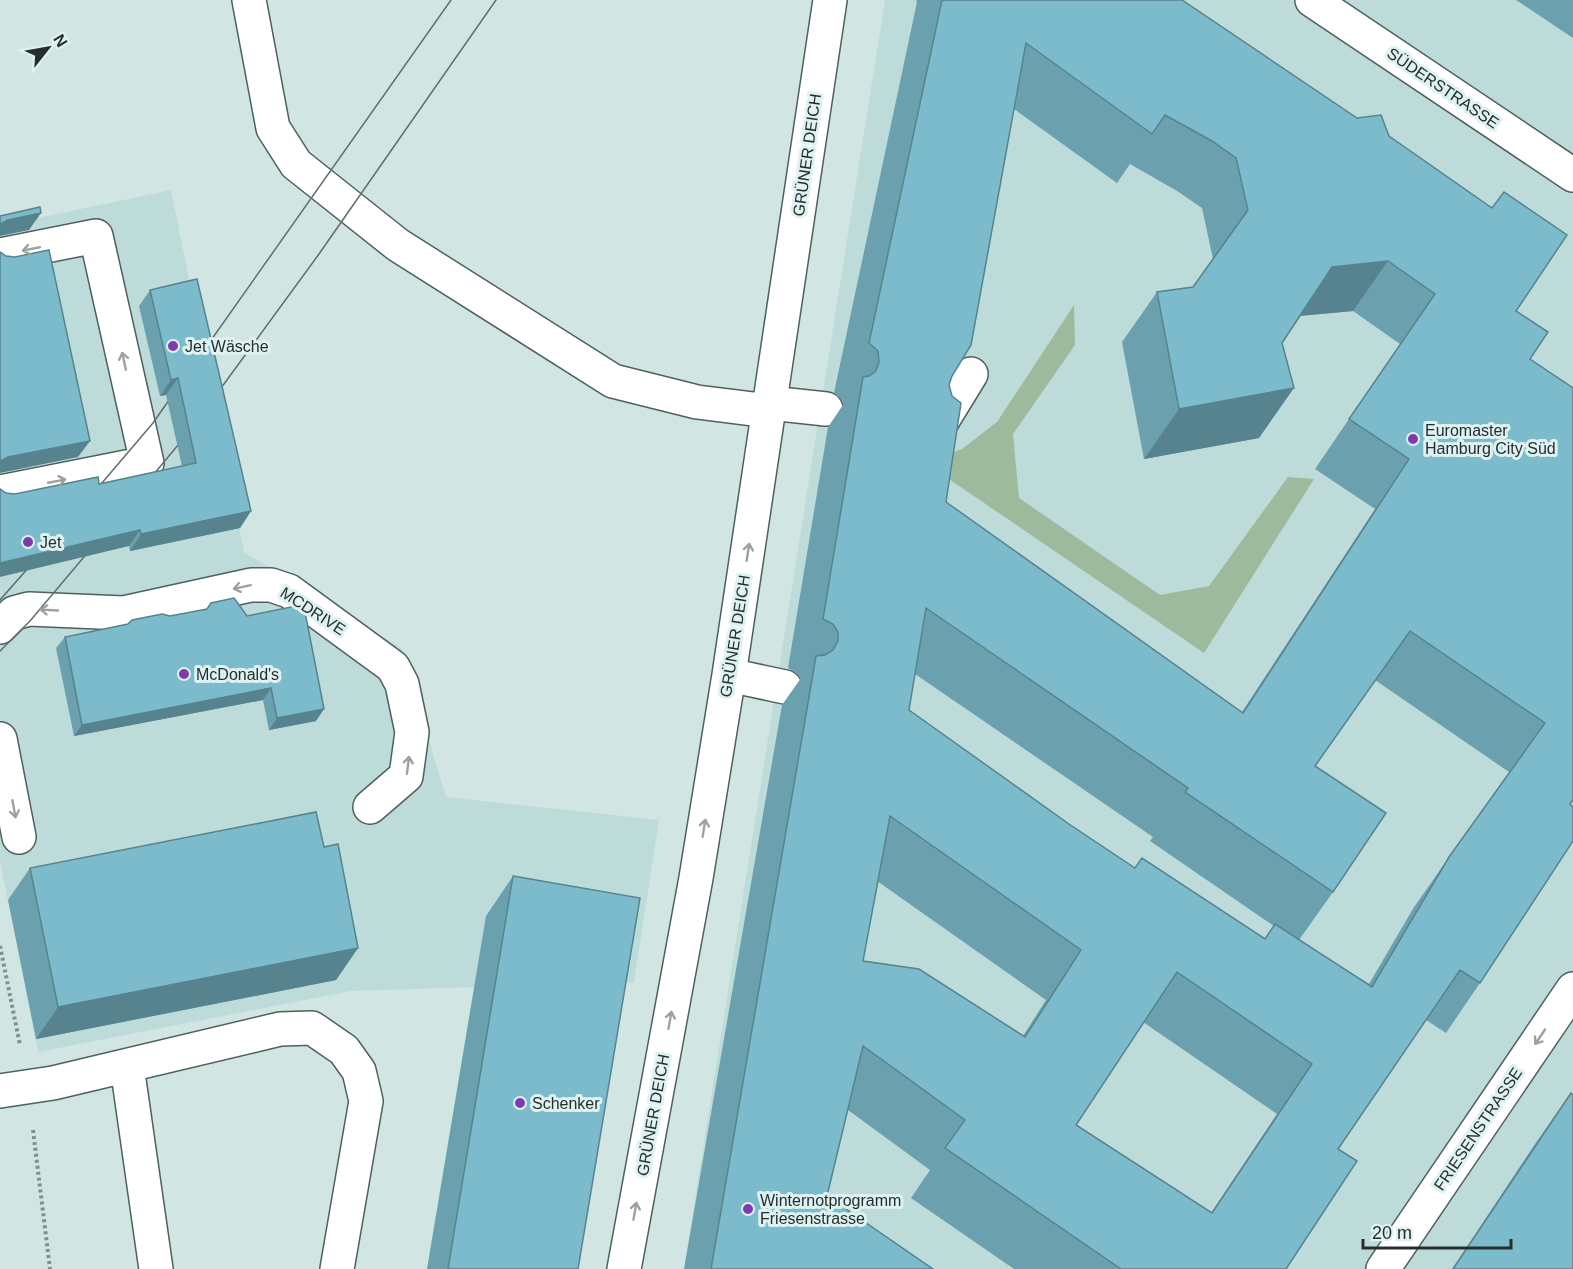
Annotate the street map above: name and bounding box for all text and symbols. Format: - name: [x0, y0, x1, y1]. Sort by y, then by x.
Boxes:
- north arrow: [18, 18, 78, 78]
- text: N: [50, 31, 71, 50]
- street label: SÜDERSTRASSE: [1384, 44, 1502, 132]
- street label: GRÜNER DEICH: [790, 93, 824, 217]
- one-way arrow: [22, 244, 41, 255]
- place label: Jet Wäsche: [185, 338, 269, 355]
- marker: Jet Wäsche: [166, 339, 180, 353]
- one-way arrow: [118, 352, 129, 372]
- place label: Euromaster Hamburg City Süd: [1425, 422, 1556, 457]
- marker: Euromaster Hamburg City Süd: [1406, 432, 1420, 446]
- one-way arrow: [47, 475, 67, 486]
- place label: Jet: [40, 534, 62, 551]
- marker: Jet: [21, 535, 35, 549]
- one-way arrow: [742, 543, 753, 562]
- street label: GRÜNER DEICH: [717, 574, 753, 698]
- one-way arrow: [232, 582, 251, 594]
- street label: MCDRIVE: [277, 584, 349, 638]
- one-way arrow: [40, 604, 60, 615]
- place label: McDonald's: [196, 666, 279, 683]
- marker: McDonald's: [177, 667, 191, 681]
- one-way arrow: [403, 756, 414, 775]
- one-way arrow: [9, 798, 20, 818]
- one-way arrow: [699, 818, 710, 838]
- one-way arrow: [665, 1010, 676, 1030]
- one-way arrow: [1534, 1029, 1546, 1045]
- street label: GRÜNER DEICH: [634, 1053, 672, 1177]
- street label: FRIESENSTRASSE: [1431, 1065, 1525, 1193]
- place label: Schenker: [532, 1095, 600, 1112]
- marker: Schenker: [513, 1096, 527, 1110]
- place label: Winternotprogramm Friesenstrasse: [760, 1192, 901, 1227]
- one-way arrow: [630, 1202, 641, 1222]
- marker: Winternotprogramm Friesenstrasse: [741, 1202, 755, 1216]
- scale bar: [1363, 1212, 1512, 1250]
- text: 20 m: [1372, 1223, 1412, 1243]

